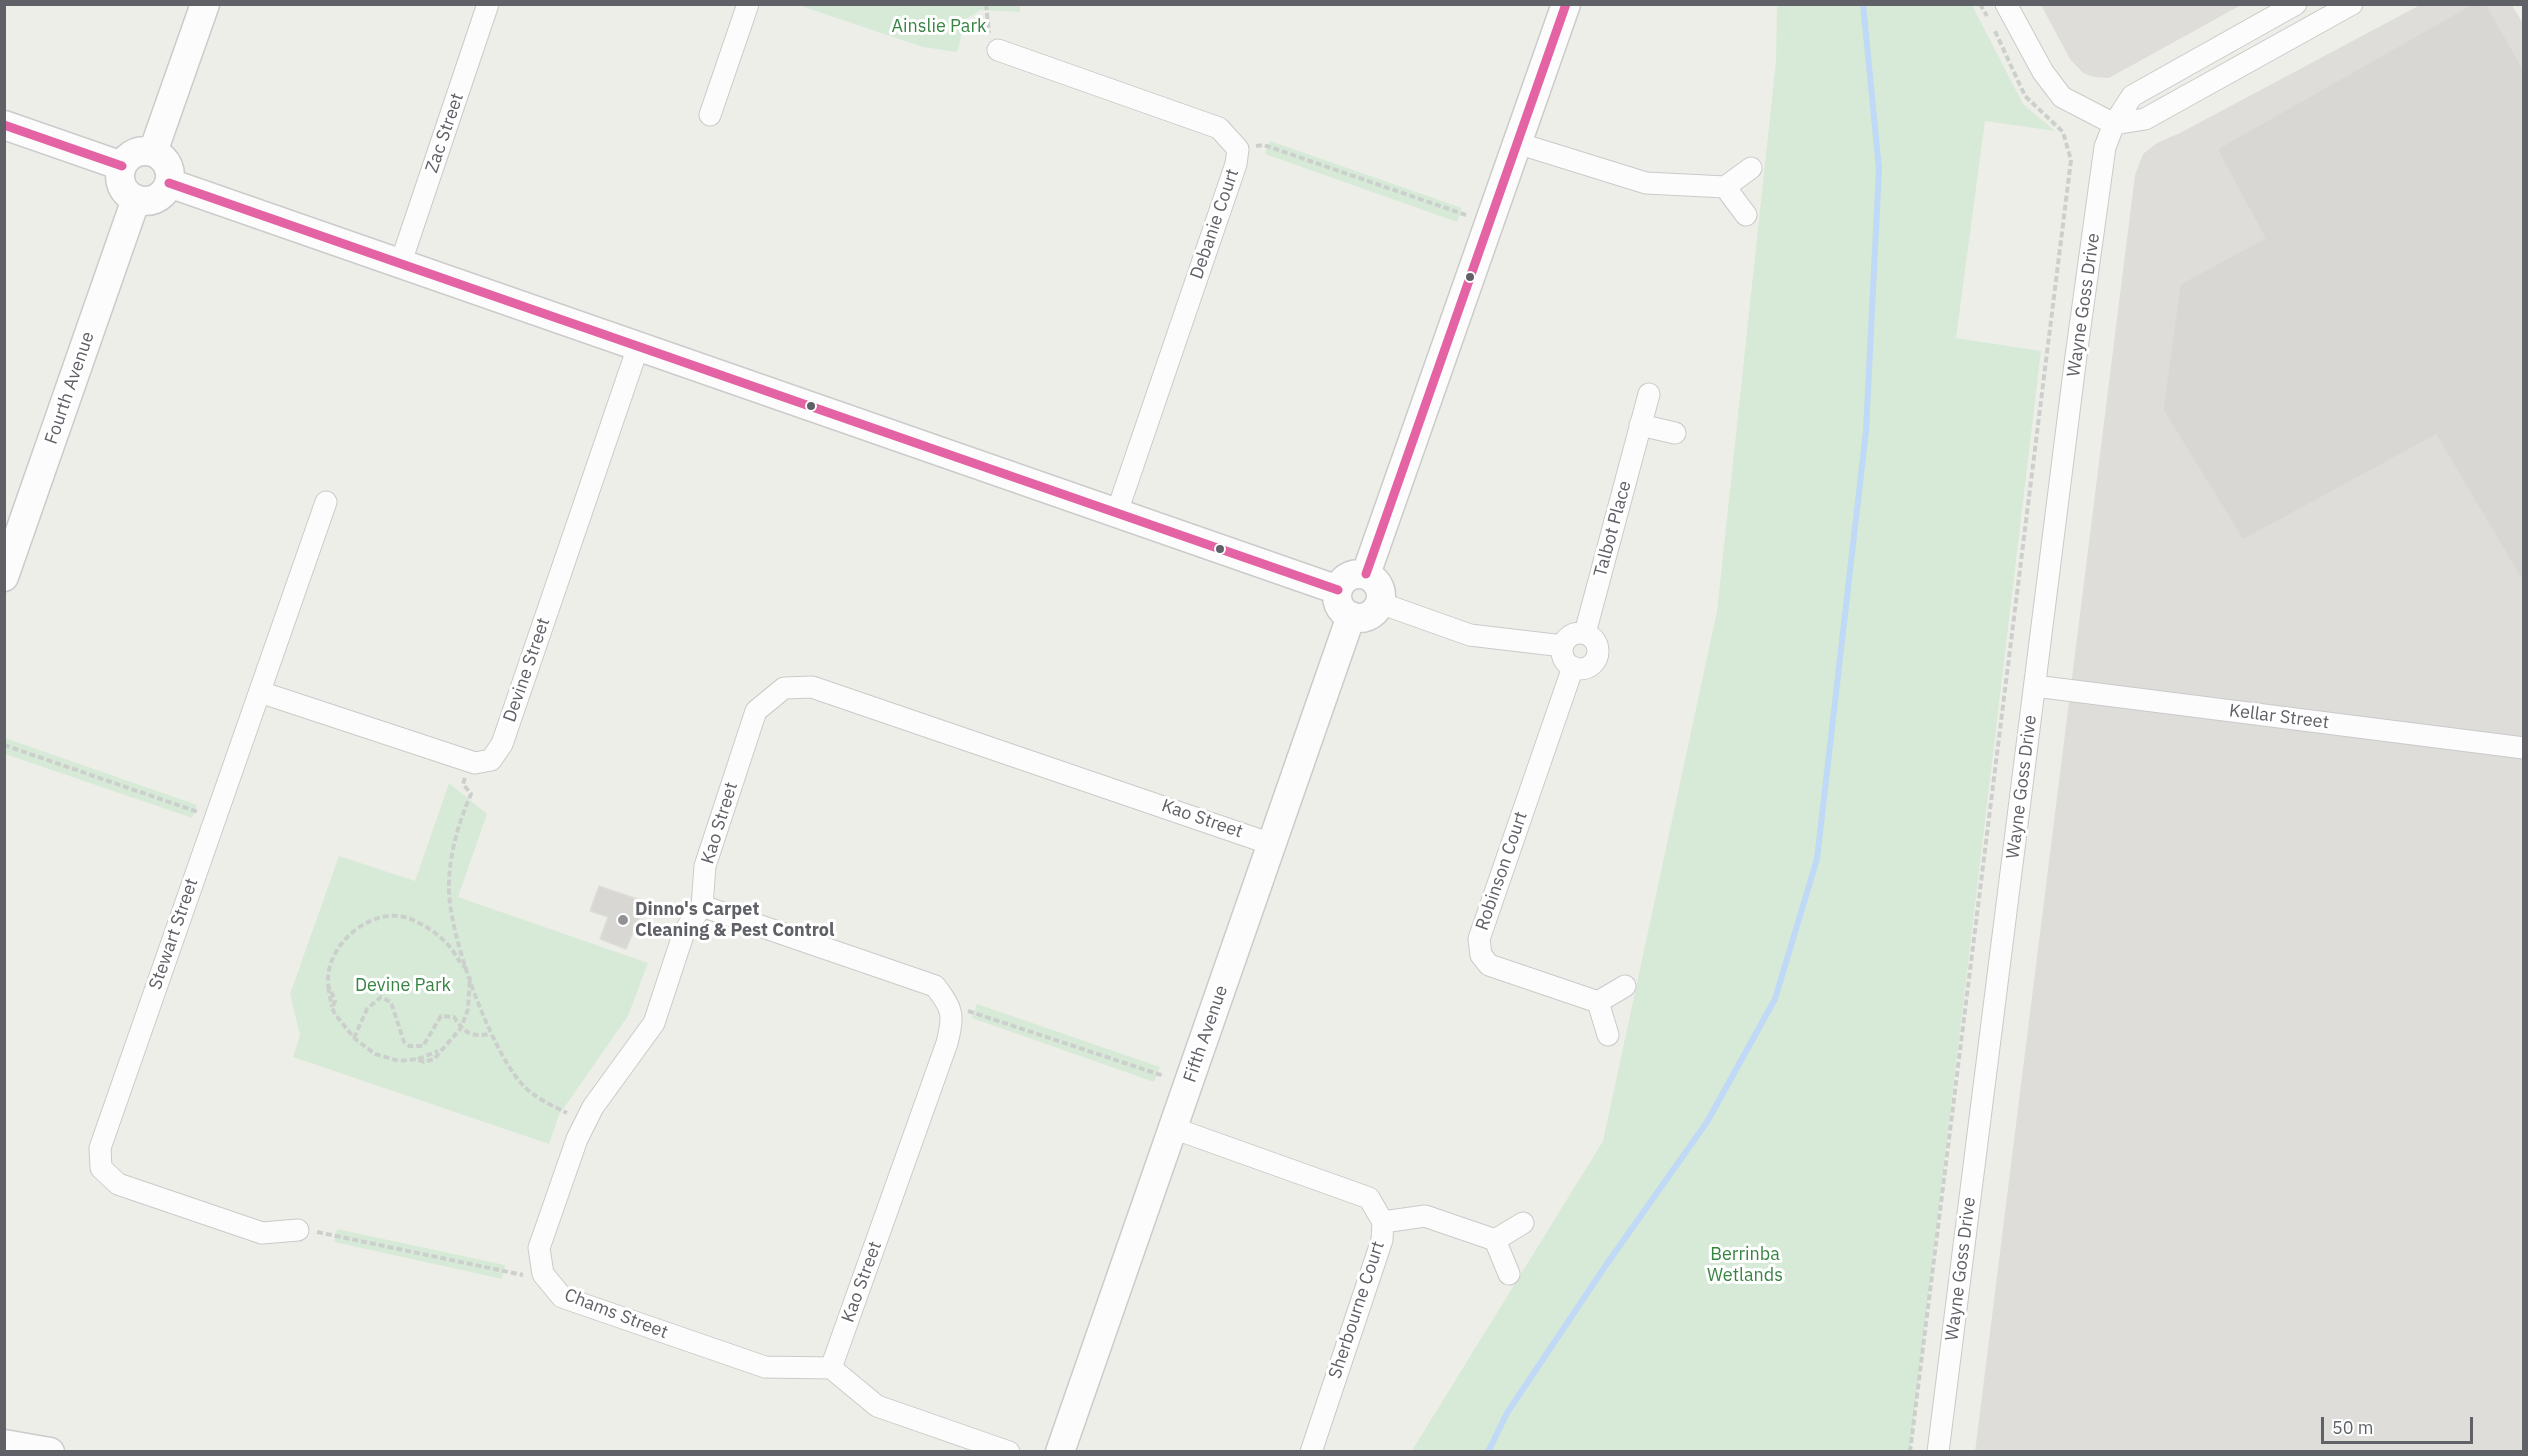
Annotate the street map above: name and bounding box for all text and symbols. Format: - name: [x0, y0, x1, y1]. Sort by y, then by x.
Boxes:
- park label: Ainslie Park: [892, 16, 986, 38]
- street label: Zac Street: [421, 90, 469, 176]
- street label: Debanie Court: [1186, 166, 1244, 282]
- street label: Wayne Goss Drive: [2063, 232, 2105, 378]
- unlabelled marker: [1464, 271, 1476, 283]
- street label: Fourth Avenue: [41, 329, 99, 447]
- unlabelled marker: [805, 400, 817, 412]
- street label: Talbot Place: [1590, 478, 1636, 580]
- unlabelled marker: [1214, 543, 1226, 555]
- street label: Devine Street: [499, 615, 555, 725]
- street label: Kellar Street: [2228, 700, 2330, 734]
- street label: Wayne Goss Drive: [2002, 714, 2042, 860]
- street label: Kao Street: [697, 779, 743, 867]
- street label: Kao Street: [1159, 795, 1245, 843]
- street label: Robinson Court: [1472, 809, 1532, 933]
- street label: Stewart Street: [145, 875, 203, 993]
- place label: Dinno's Carpet Cleaning & Pest Control: [635, 899, 834, 942]
- marker: Dinno's Carpet Cleaning & Pest Control: [616, 913, 630, 927]
- park label: Devine Park: [355, 975, 451, 997]
- street label: Fifth Avenue: [1179, 983, 1233, 1085]
- street label: Wayne Goss Drive: [1941, 1196, 1981, 1342]
- street label: Sherbourne Court: [1325, 1238, 1389, 1382]
- street label: Kao Street: [837, 1239, 887, 1325]
- park label: Berrinba Wetlands: [1707, 1244, 1783, 1286]
- street label: Chams Street: [561, 1284, 671, 1344]
- scale bar: [2324, 1405, 2476, 1443]
- text: 50 m: [2332, 1416, 2374, 1439]

